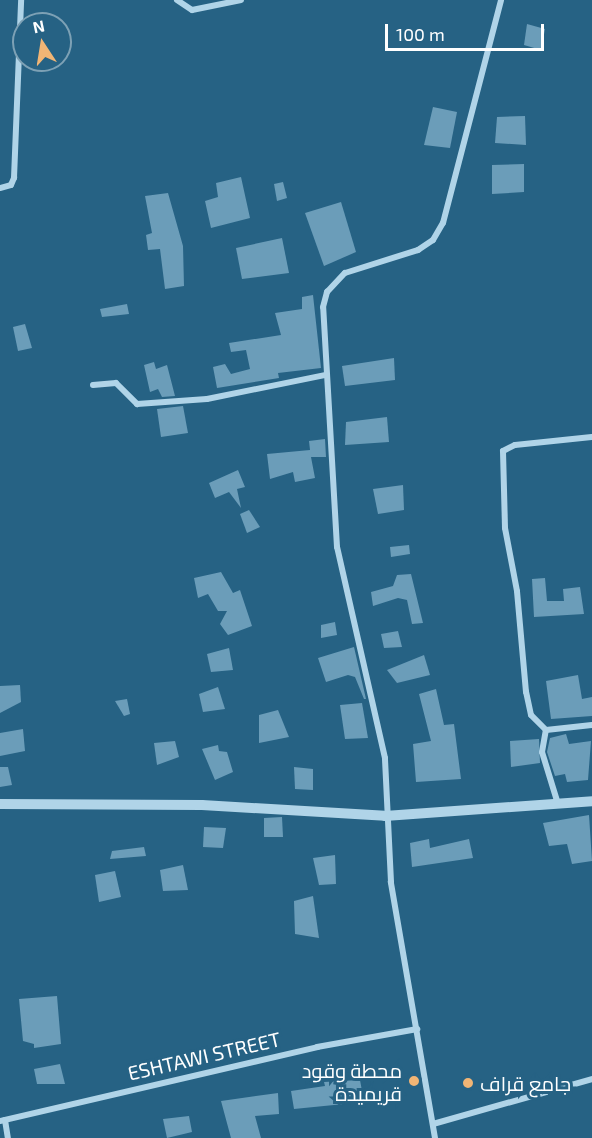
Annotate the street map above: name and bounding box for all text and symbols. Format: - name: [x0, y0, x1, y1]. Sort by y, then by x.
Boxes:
- north arrow: [12, 12, 72, 72]
- scale bar: [388, 12, 547, 50]
- text: N: [31, 15, 46, 36]
- text: 100 m: [396, 23, 445, 45]
- street label: ESHTAWI STREET: [125, 1027, 283, 1085]
- place label: محطة وقود قريميدة: [302, 1058, 402, 1105]
- place label: جامع قراف: [480, 1071, 571, 1095]
- marker: محطة وقود قريميدة: [407, 1074, 421, 1088]
- marker: جامع قراف: [461, 1076, 475, 1090]

